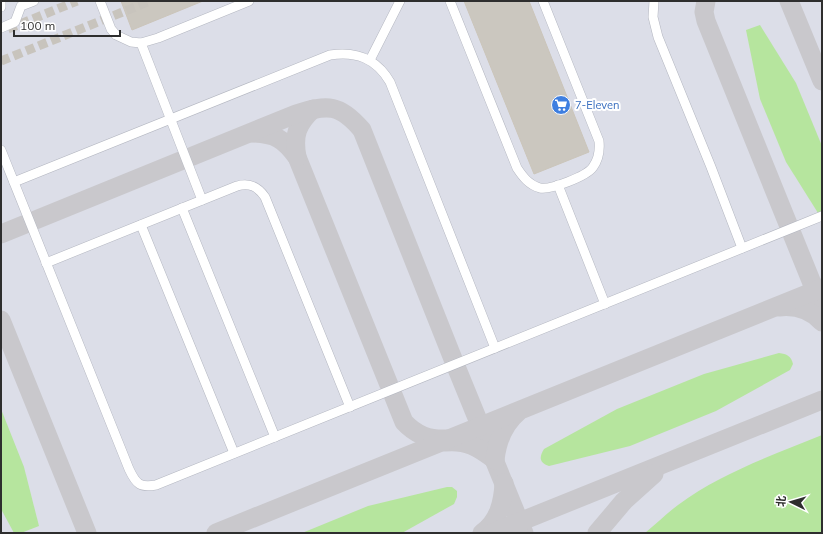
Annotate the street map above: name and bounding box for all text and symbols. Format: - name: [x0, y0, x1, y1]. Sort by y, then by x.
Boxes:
- scale bar: [14, 12, 120, 38]
- text: 100 m: [20, 18, 55, 33]
- supermarket icon: 7-Eleven: [550, 94, 572, 116]
- place label: 7-Eleven: [575, 98, 620, 112]
- north arrow: [771, 482, 811, 522]
- text: 北: [774, 495, 788, 507]

